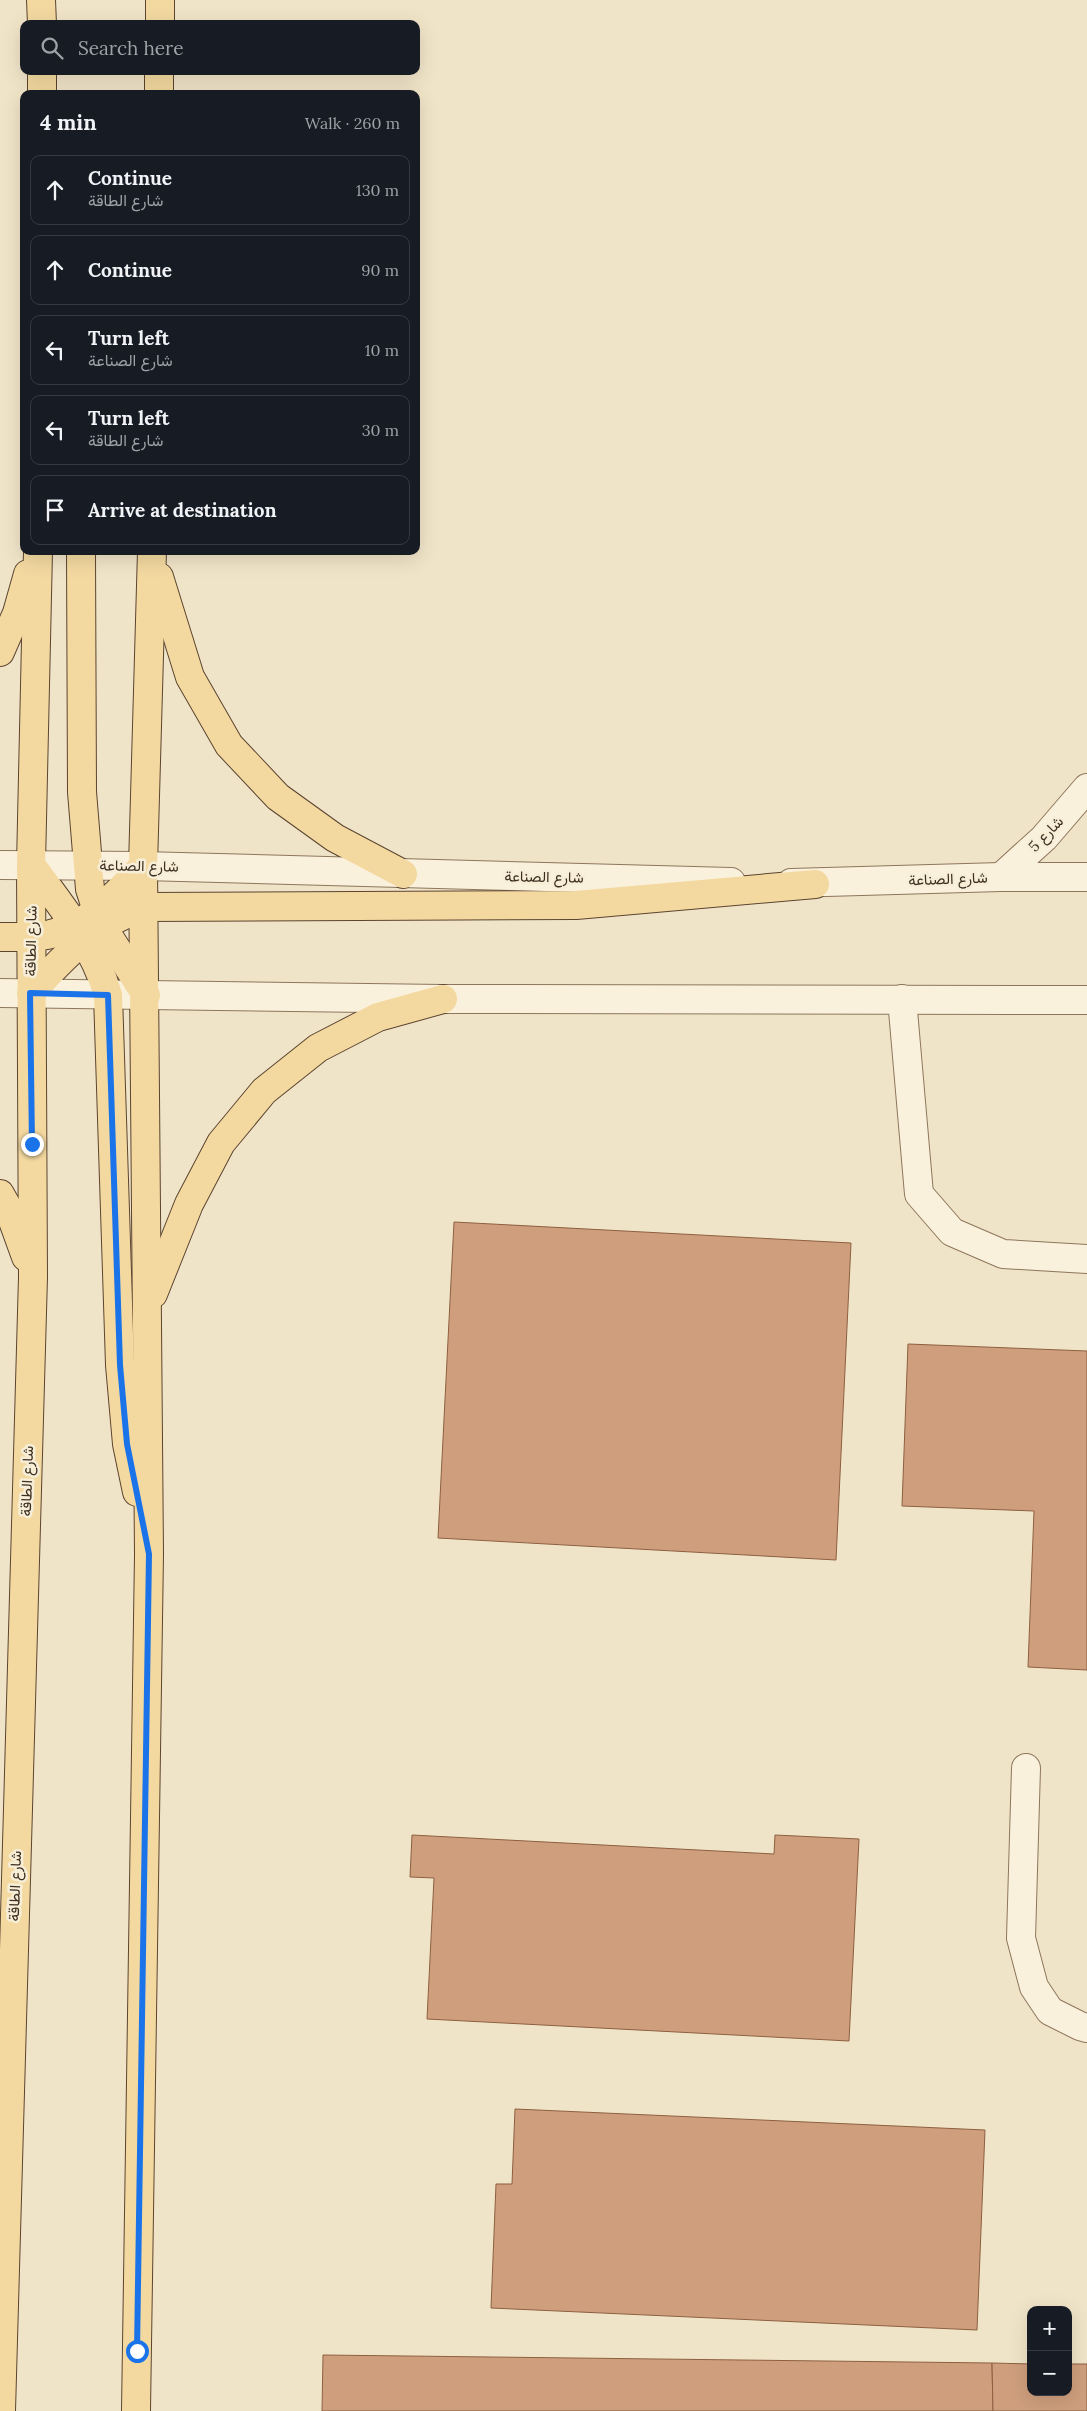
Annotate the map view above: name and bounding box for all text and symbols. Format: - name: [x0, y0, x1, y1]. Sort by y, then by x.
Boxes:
- search box: [20, 20, 420, 75]
- icon: search: [38, 34, 66, 62]
- text: Search here: [78, 36, 184, 60]
- text: 4 min: [40, 109, 97, 136]
- text: Walk · 260 m: [305, 113, 400, 133]
- text: Continue: [88, 166, 172, 190]
- icon: ahead: [41, 176, 69, 204]
- text: 130 m: [356, 180, 399, 200]
- text: شارع الطاقة: [88, 190, 163, 210]
- icon: ahead: [41, 256, 69, 284]
- text: Continue: [88, 258, 172, 282]
- text: 90 m: [361, 260, 399, 280]
- text: Turn left: [88, 326, 169, 350]
- icon: left: [41, 336, 69, 364]
- text: 10 m: [365, 340, 399, 360]
- text: شارع الصناعة: [88, 350, 173, 370]
- text: Turn left: [88, 406, 169, 430]
- icon: left: [41, 416, 69, 444]
- text: 30 m: [362, 420, 399, 440]
- text: شارع الطاقة: [88, 430, 163, 450]
- icon: arrive: [41, 496, 69, 524]
- text: Arrive at destination: [88, 498, 277, 522]
- street label: شارع 5: [1024, 812, 1069, 857]
- street label: شارع الصناعة: [99, 855, 179, 878]
- street label: شارع الصناعة: [504, 866, 584, 889]
- street label: شارع الصناعة: [908, 868, 988, 891]
- street label: شارع الطاقة: [20, 905, 43, 976]
- route end: [21, 1133, 44, 1156]
- street label: شارع الطاقة: [16, 1445, 39, 1517]
- street label: شارع الطاقة: [4, 1850, 27, 1922]
- map controls: [1027, 2306, 1072, 2396]
- button: +: [1027, 2306, 1072, 2351]
- route start: [126, 2340, 149, 2363]
- button: −: [1027, 2351, 1072, 2396]

